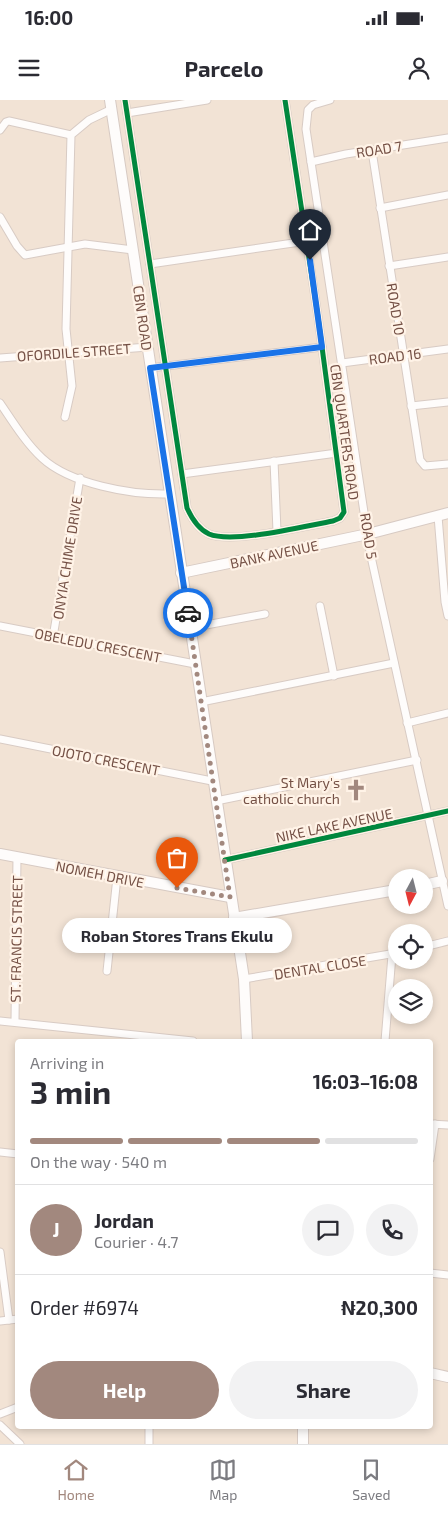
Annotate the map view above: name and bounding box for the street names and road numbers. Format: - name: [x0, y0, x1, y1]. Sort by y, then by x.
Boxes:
- street label: ROAD 7: [355, 137, 403, 161]
- street label: ROAD 10: [383, 281, 409, 337]
- street label: CBN ROAD: [130, 284, 156, 352]
- street label: OFORDILE STREET: [16, 340, 132, 364]
- street label: ROAD 16: [368, 344, 422, 368]
- street label: CBN QUARTERS ROAD: [327, 363, 363, 501]
- street label: ONYIA CHIME DRIVE: [49, 495, 85, 621]
- street label: ROAD 5: [357, 512, 381, 560]
- street label: BANK AVENUE: [228, 536, 320, 572]
- street label: OBELEDU CRESCENT: [33, 624, 163, 666]
- street label: OJOTO CRESCENT: [51, 741, 161, 779]
- street label: NIKE LAKE AVENUE: [274, 804, 394, 846]
- street label: NOMEH DRIVE: [54, 857, 146, 891]
- street label: ST. FRANCIS STREET: [6, 875, 26, 1003]
- street label: DENTAL CLOSE: [273, 951, 367, 983]

